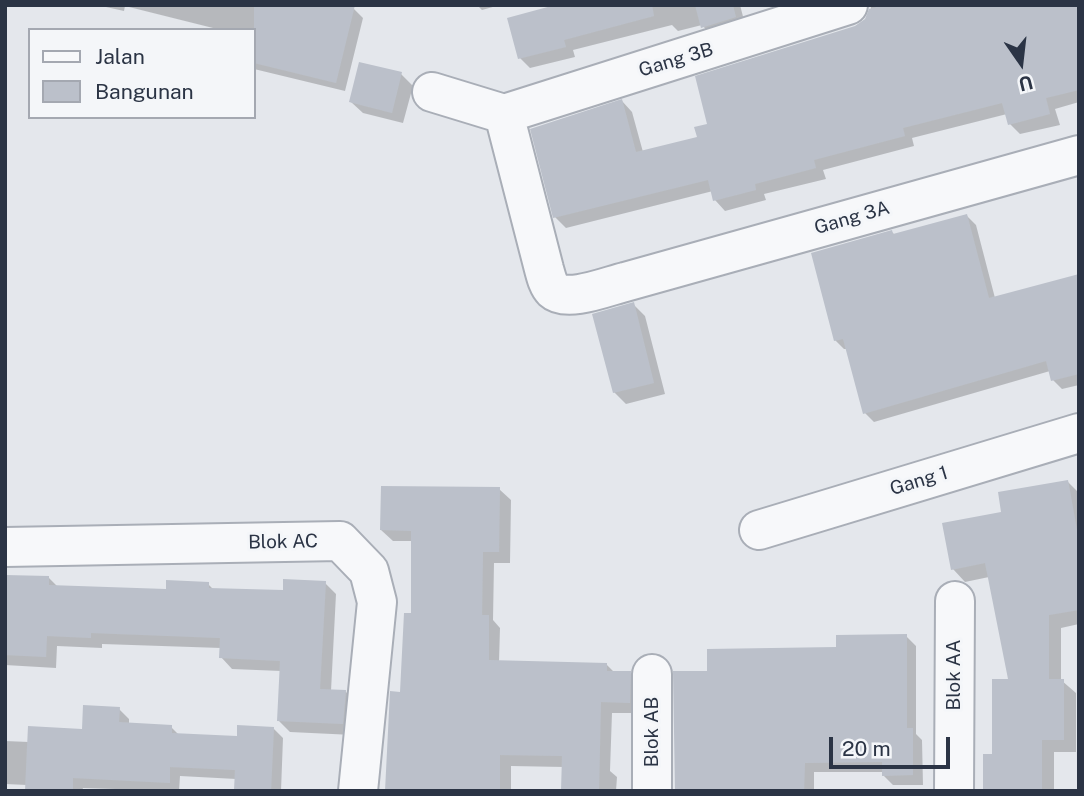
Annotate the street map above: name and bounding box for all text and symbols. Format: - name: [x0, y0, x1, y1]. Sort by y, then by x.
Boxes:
- legend: [28, 28, 256, 119]
- north arrow: [986, 28, 1056, 98]
- street label: Gang 3B: [636, 38, 716, 82]
- text: Jalan: [95, 44, 145, 69]
- text: U: [1017, 71, 1035, 96]
- text: Bangunan: [95, 79, 194, 104]
- street label: Gang 3A: [812, 196, 892, 240]
- street label: Gang 1: [887, 461, 951, 501]
- street label: Blok AC: [248, 530, 318, 554]
- street label: Blok AA: [943, 639, 965, 711]
- street label: Blok AB: [641, 697, 663, 767]
- scale bar: [832, 722, 953, 766]
- text: 20 m: [842, 736, 891, 761]

